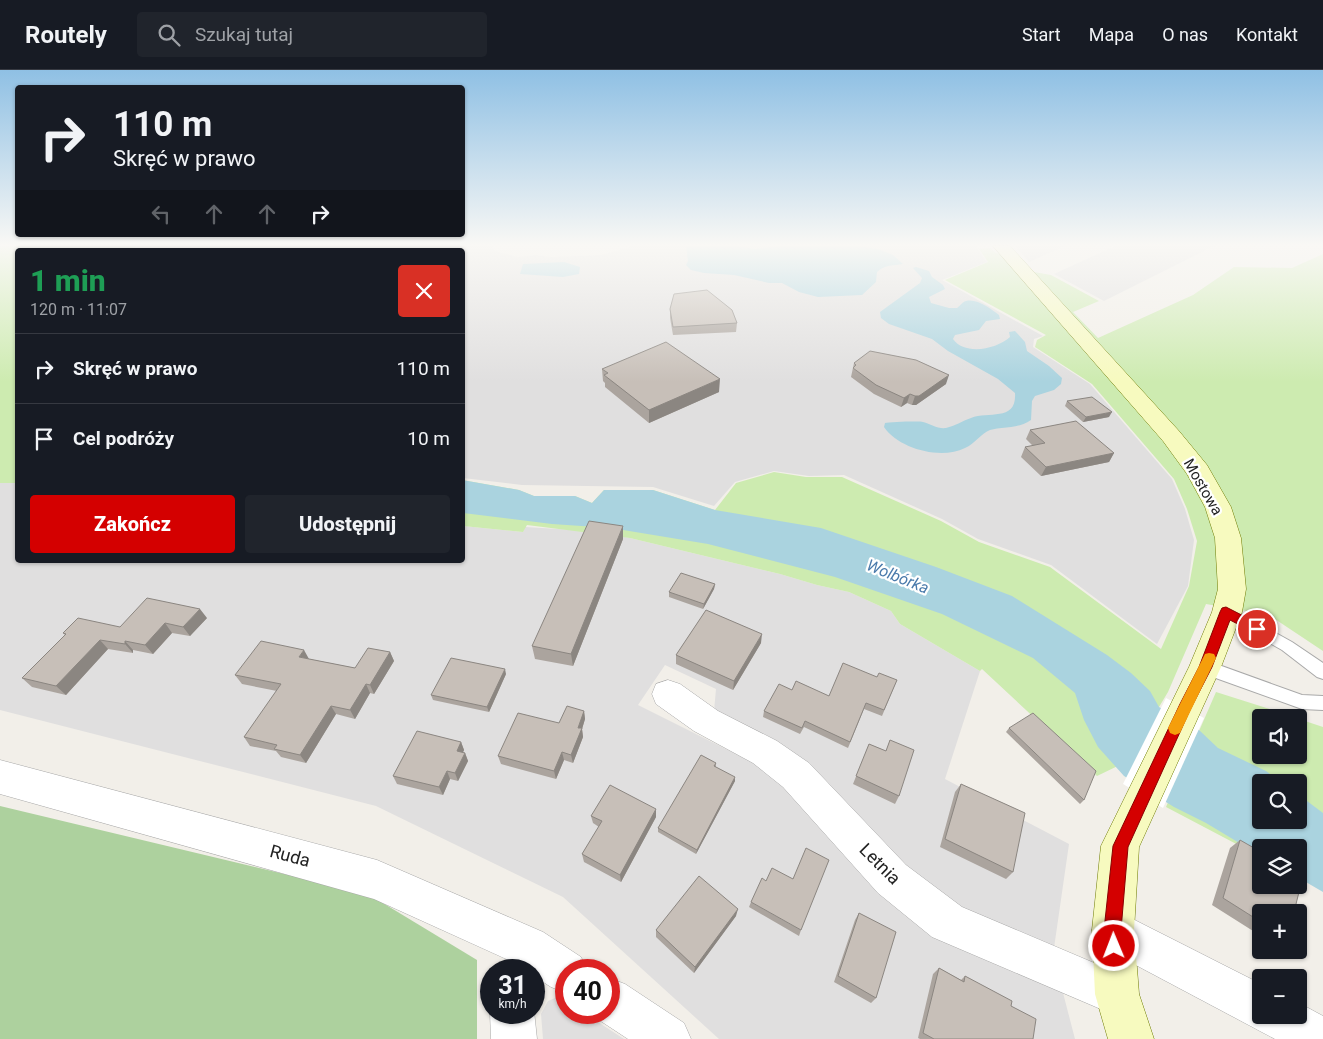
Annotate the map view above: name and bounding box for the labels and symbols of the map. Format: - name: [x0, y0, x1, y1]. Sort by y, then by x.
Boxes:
- street label: Mostowa: [1180, 456, 1226, 518]
- water label: Wolbórka: [864, 555, 932, 598]
- pin: [1236, 608, 1278, 650]
- street label: Letnia: [856, 839, 905, 888]
- street label: Ruda: [268, 840, 313, 871]
- position arrow: [1087, 919, 1139, 971]
- speed limit sign: 40: [555, 959, 620, 1024]

